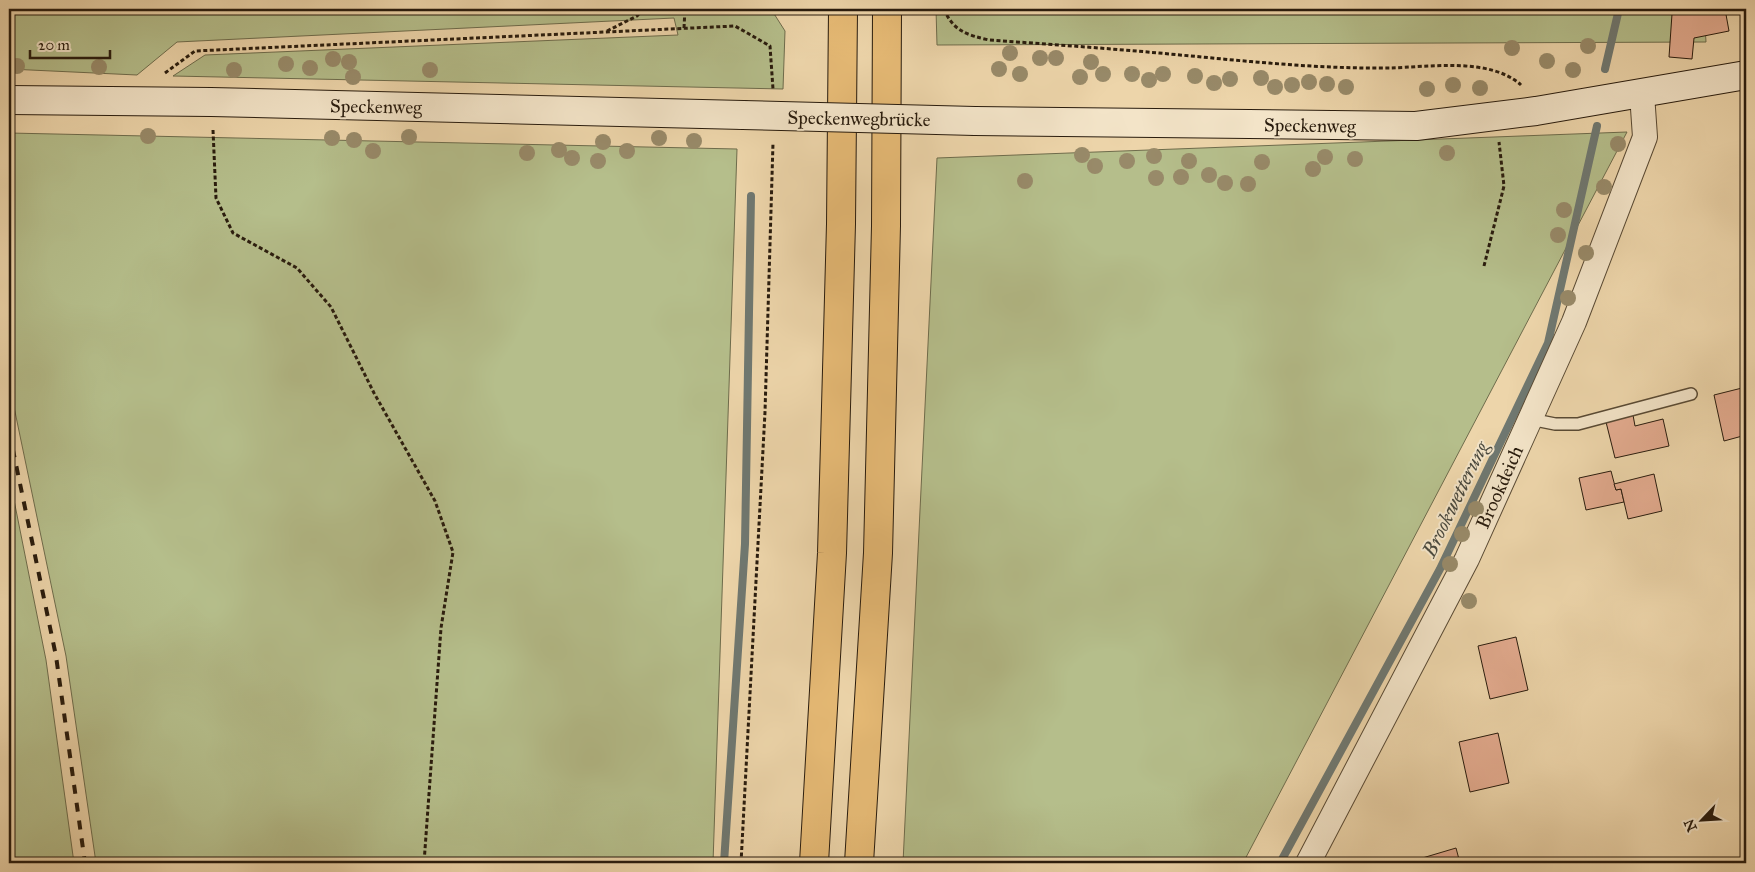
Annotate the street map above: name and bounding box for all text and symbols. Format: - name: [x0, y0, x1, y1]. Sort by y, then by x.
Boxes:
- scale bar: [30, 28, 110, 60]
- text: 20 m: [38, 36, 70, 54]
- street label: Speckenweg: [330, 94, 422, 120]
- street label: Speckenwegbrücke: [787, 106, 931, 132]
- street label: Speckenweg: [1264, 113, 1356, 139]
- water label: Brookwetterung: [1416, 436, 1494, 562]
- street label: Brookdeich: [1471, 442, 1528, 532]
- north arrow: [1678, 794, 1728, 844]
- text: N: [1680, 816, 1701, 834]

